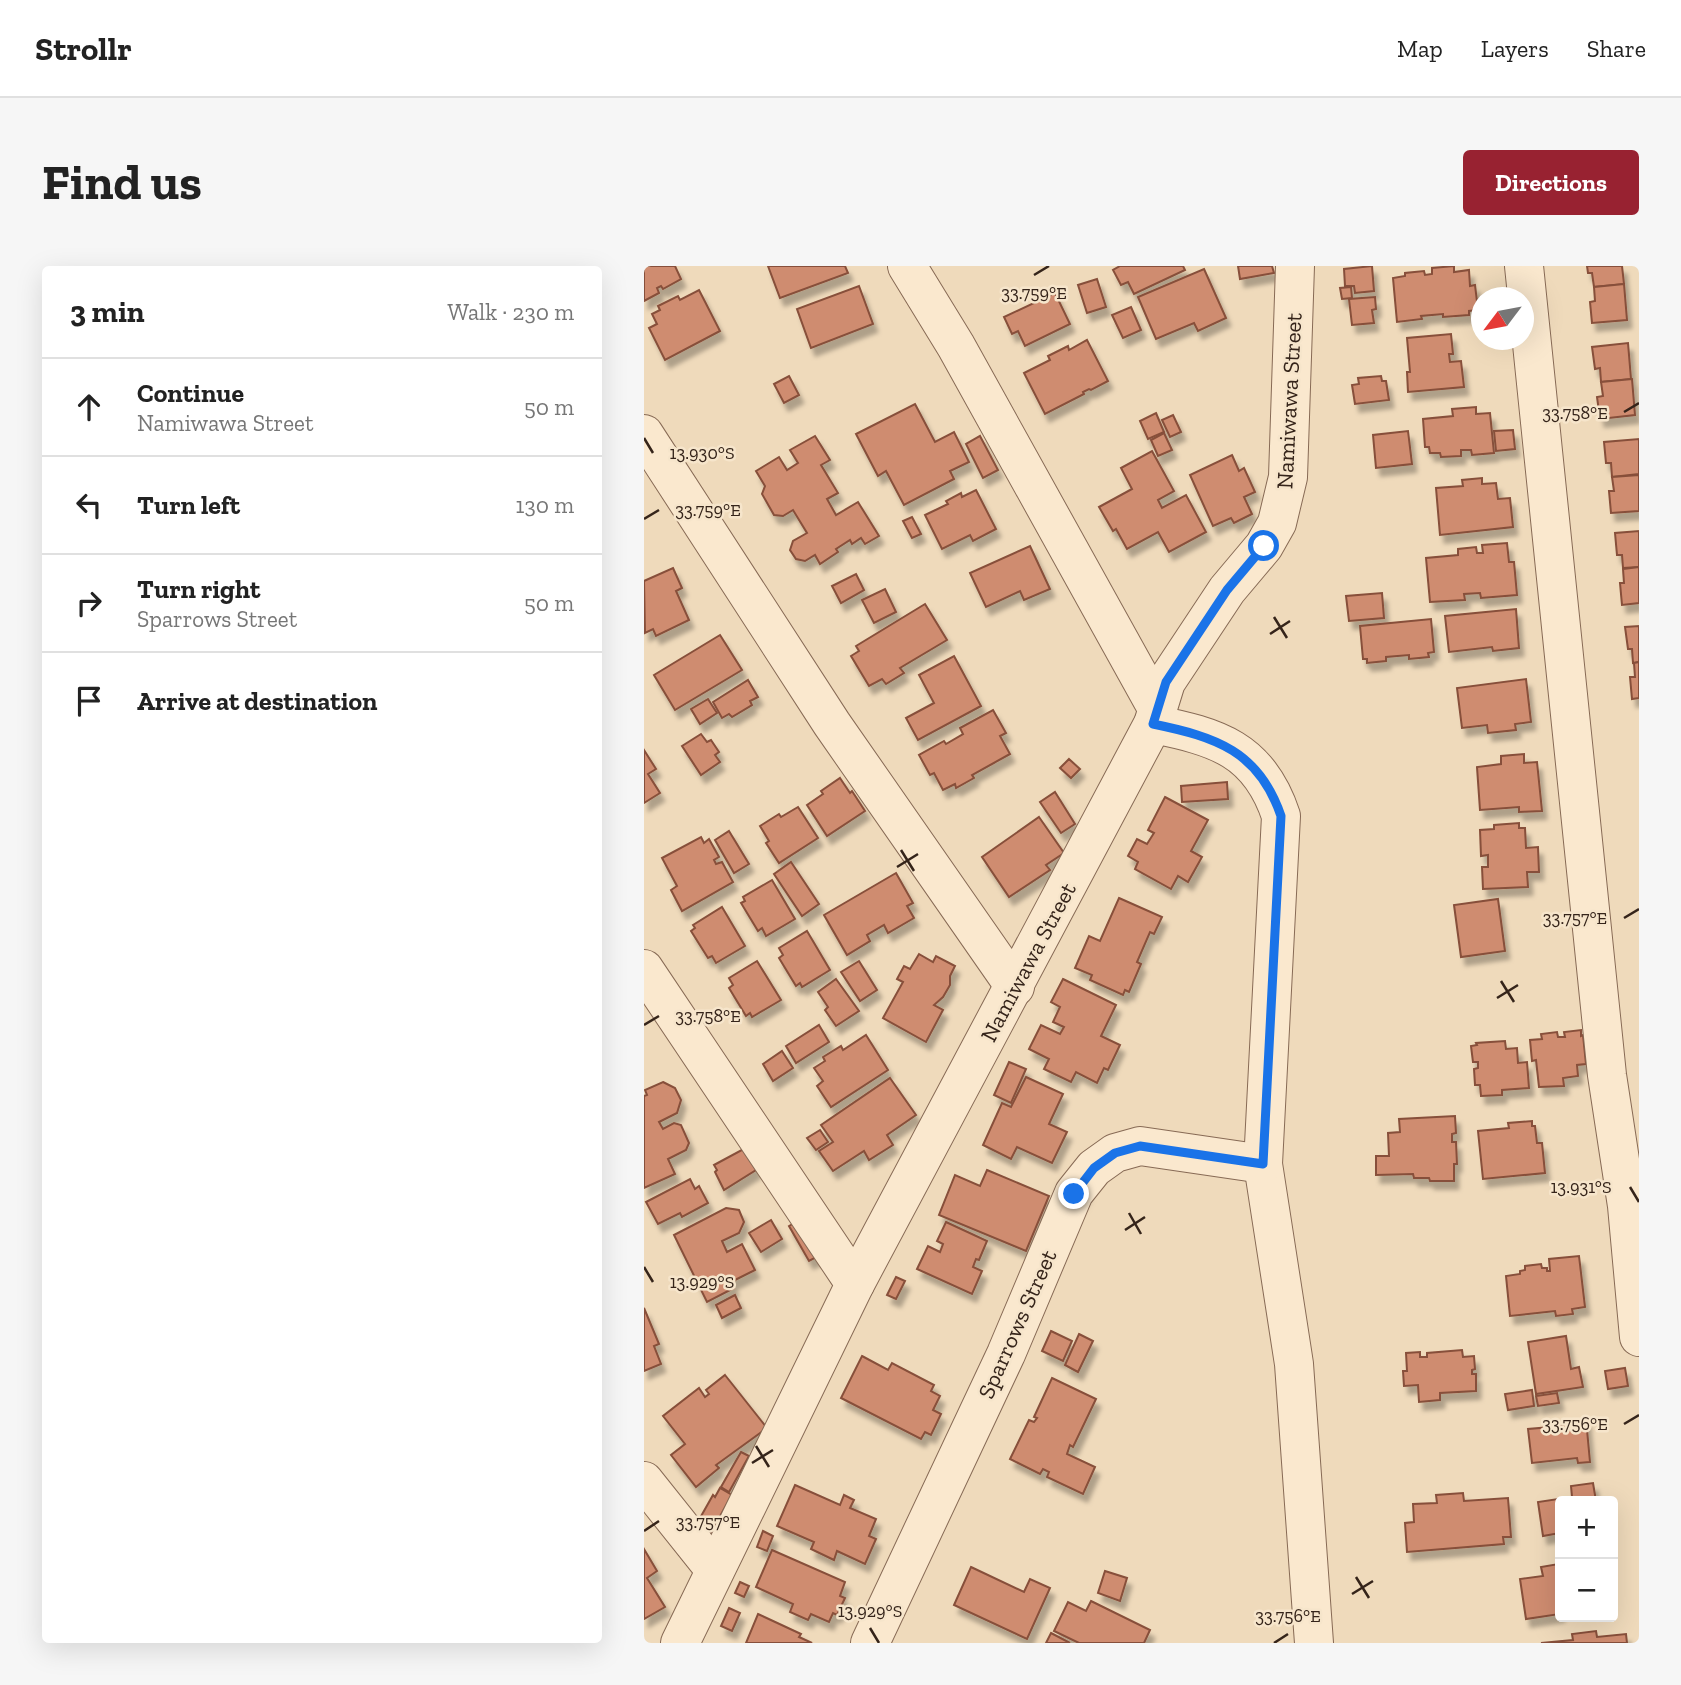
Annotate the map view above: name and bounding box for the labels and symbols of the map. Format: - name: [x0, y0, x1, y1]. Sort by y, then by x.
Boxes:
- text: 33.759°E: [1001, 282, 1067, 304]
- north arrow: [1471, 287, 1534, 350]
- street label: Namiwawa Street: [1270, 312, 1308, 490]
- text: 33.758°E: [1542, 402, 1608, 424]
- text: 13.930°S: [670, 442, 734, 464]
- text: 33.759°E: [675, 499, 741, 521]
- route start: [1248, 530, 1279, 561]
- street label: Namiwawa Street: [974, 877, 1082, 1046]
- text: 33.757°E: [1543, 907, 1607, 929]
- text: 33.758°E: [675, 1005, 741, 1027]
- text: 13.931°S: [1550, 1176, 1612, 1198]
- route end: [1058, 1178, 1089, 1209]
- street label: Sparrows Street: [972, 1245, 1063, 1403]
- text: 13.929°S: [670, 1271, 734, 1293]
- text: 33.756°E: [1542, 1413, 1608, 1435]
- text: 33.757°E: [676, 1511, 740, 1533]
- text: 13.929°S: [838, 1600, 902, 1622]
- text: 33.756°E: [1255, 1605, 1321, 1627]

